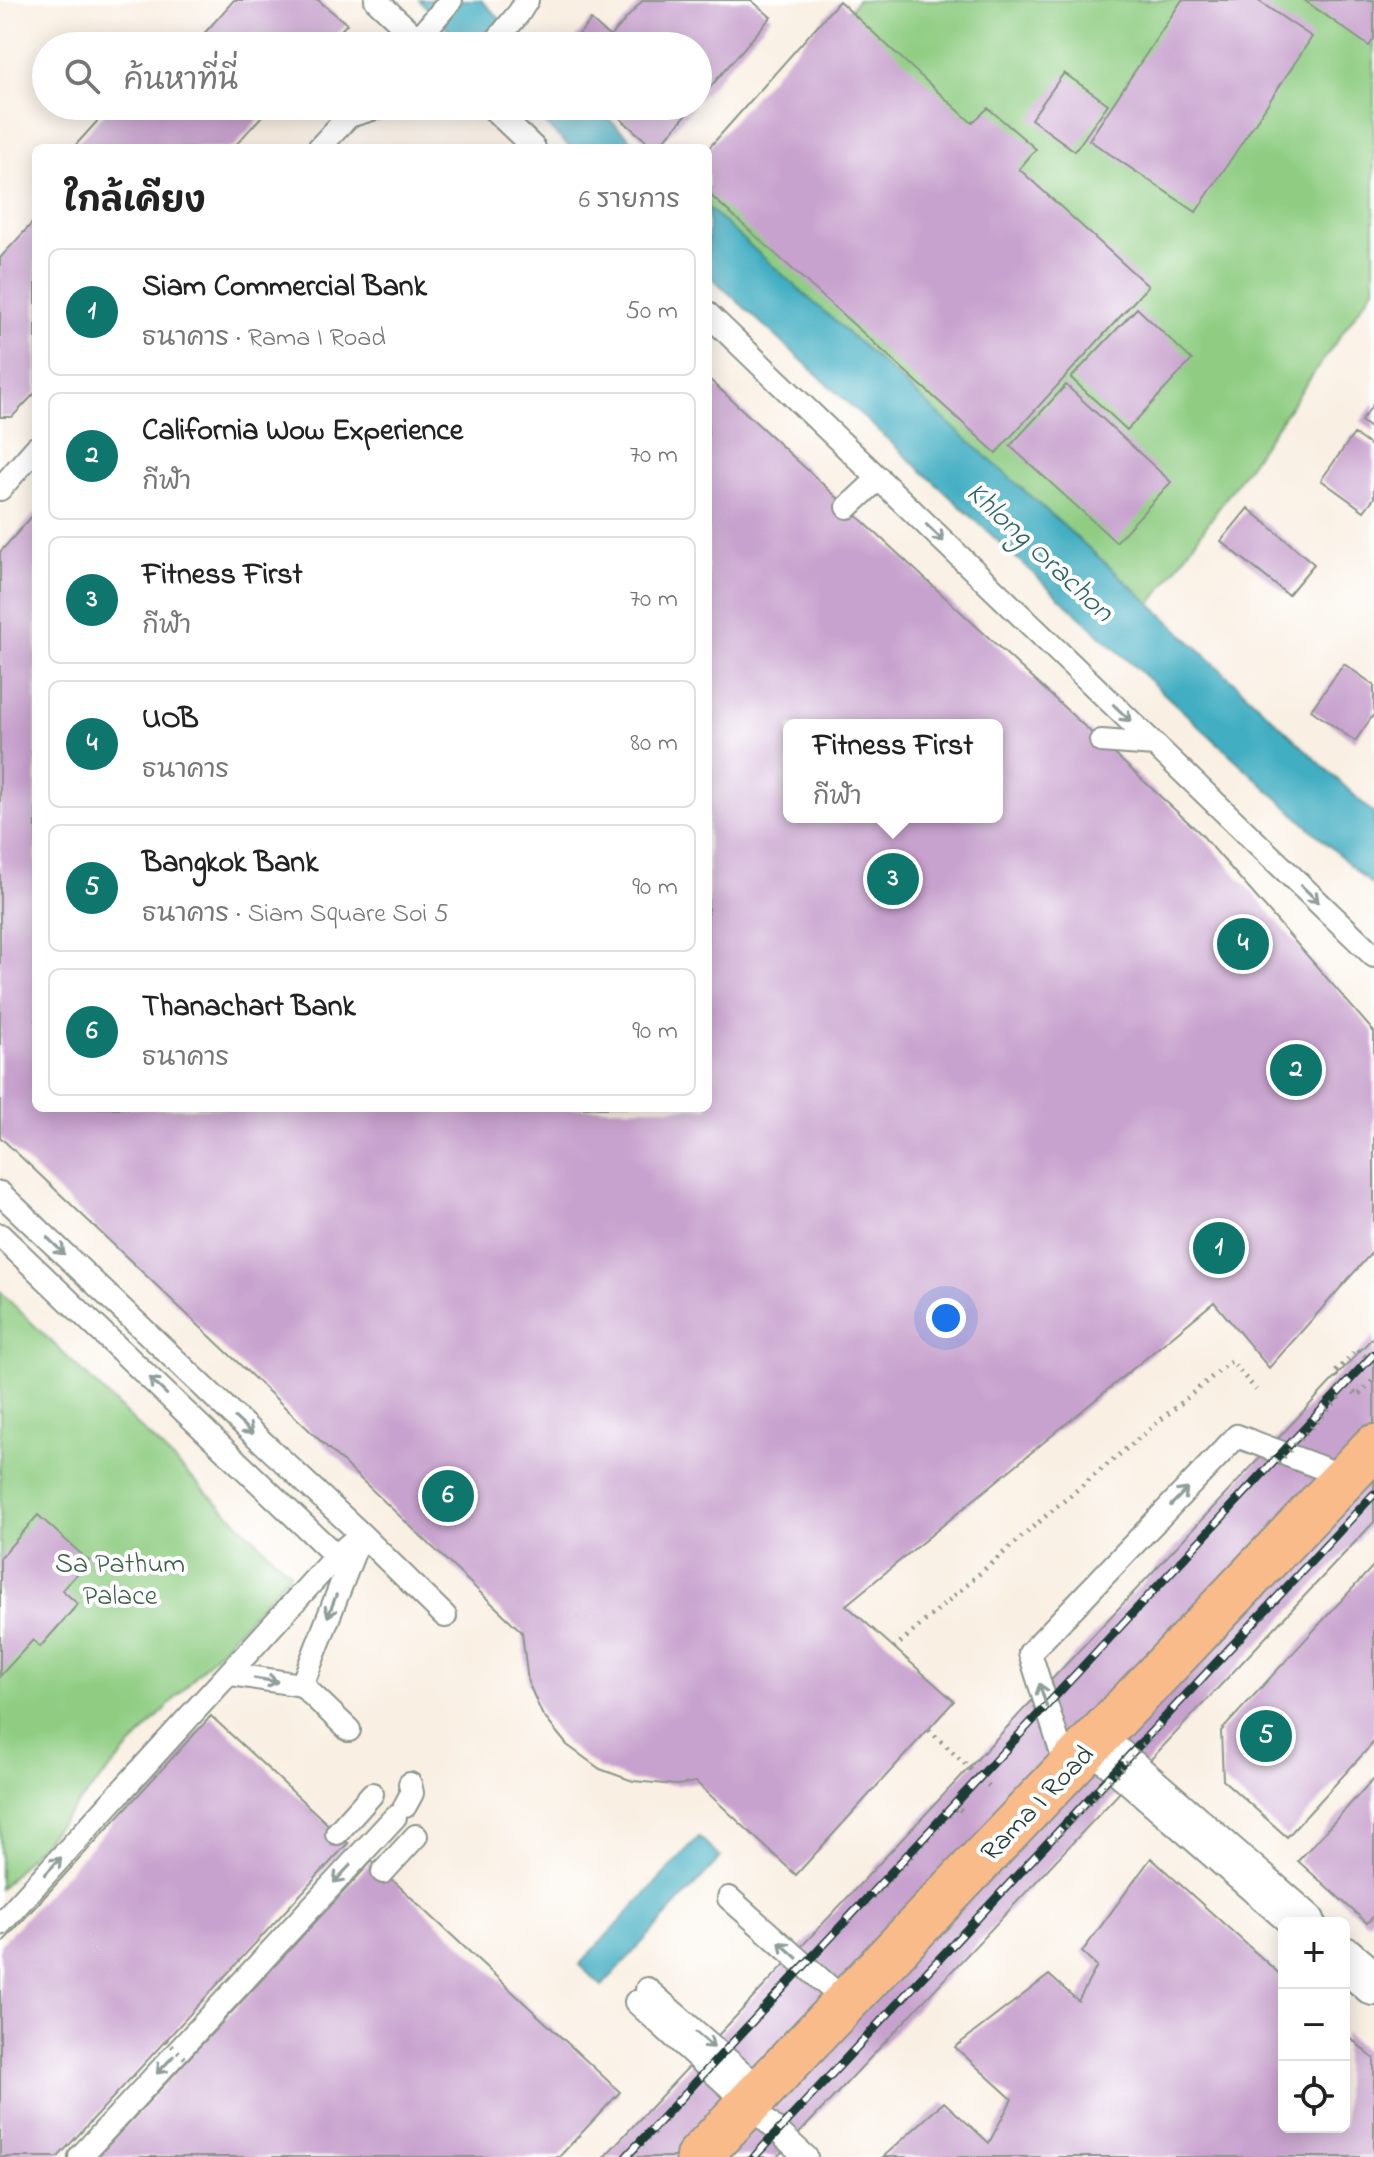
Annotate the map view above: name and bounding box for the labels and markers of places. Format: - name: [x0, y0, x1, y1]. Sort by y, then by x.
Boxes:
- pin: 3: [867, 849, 919, 909]
- pin: 4: [1217, 914, 1269, 974]
- pin: 2: [1270, 1040, 1322, 1100]
- pin: 1: [1193, 1218, 1245, 1278]
- pin: 6: [422, 1466, 474, 1526]
- pin: 5: [1240, 1706, 1292, 1766]

